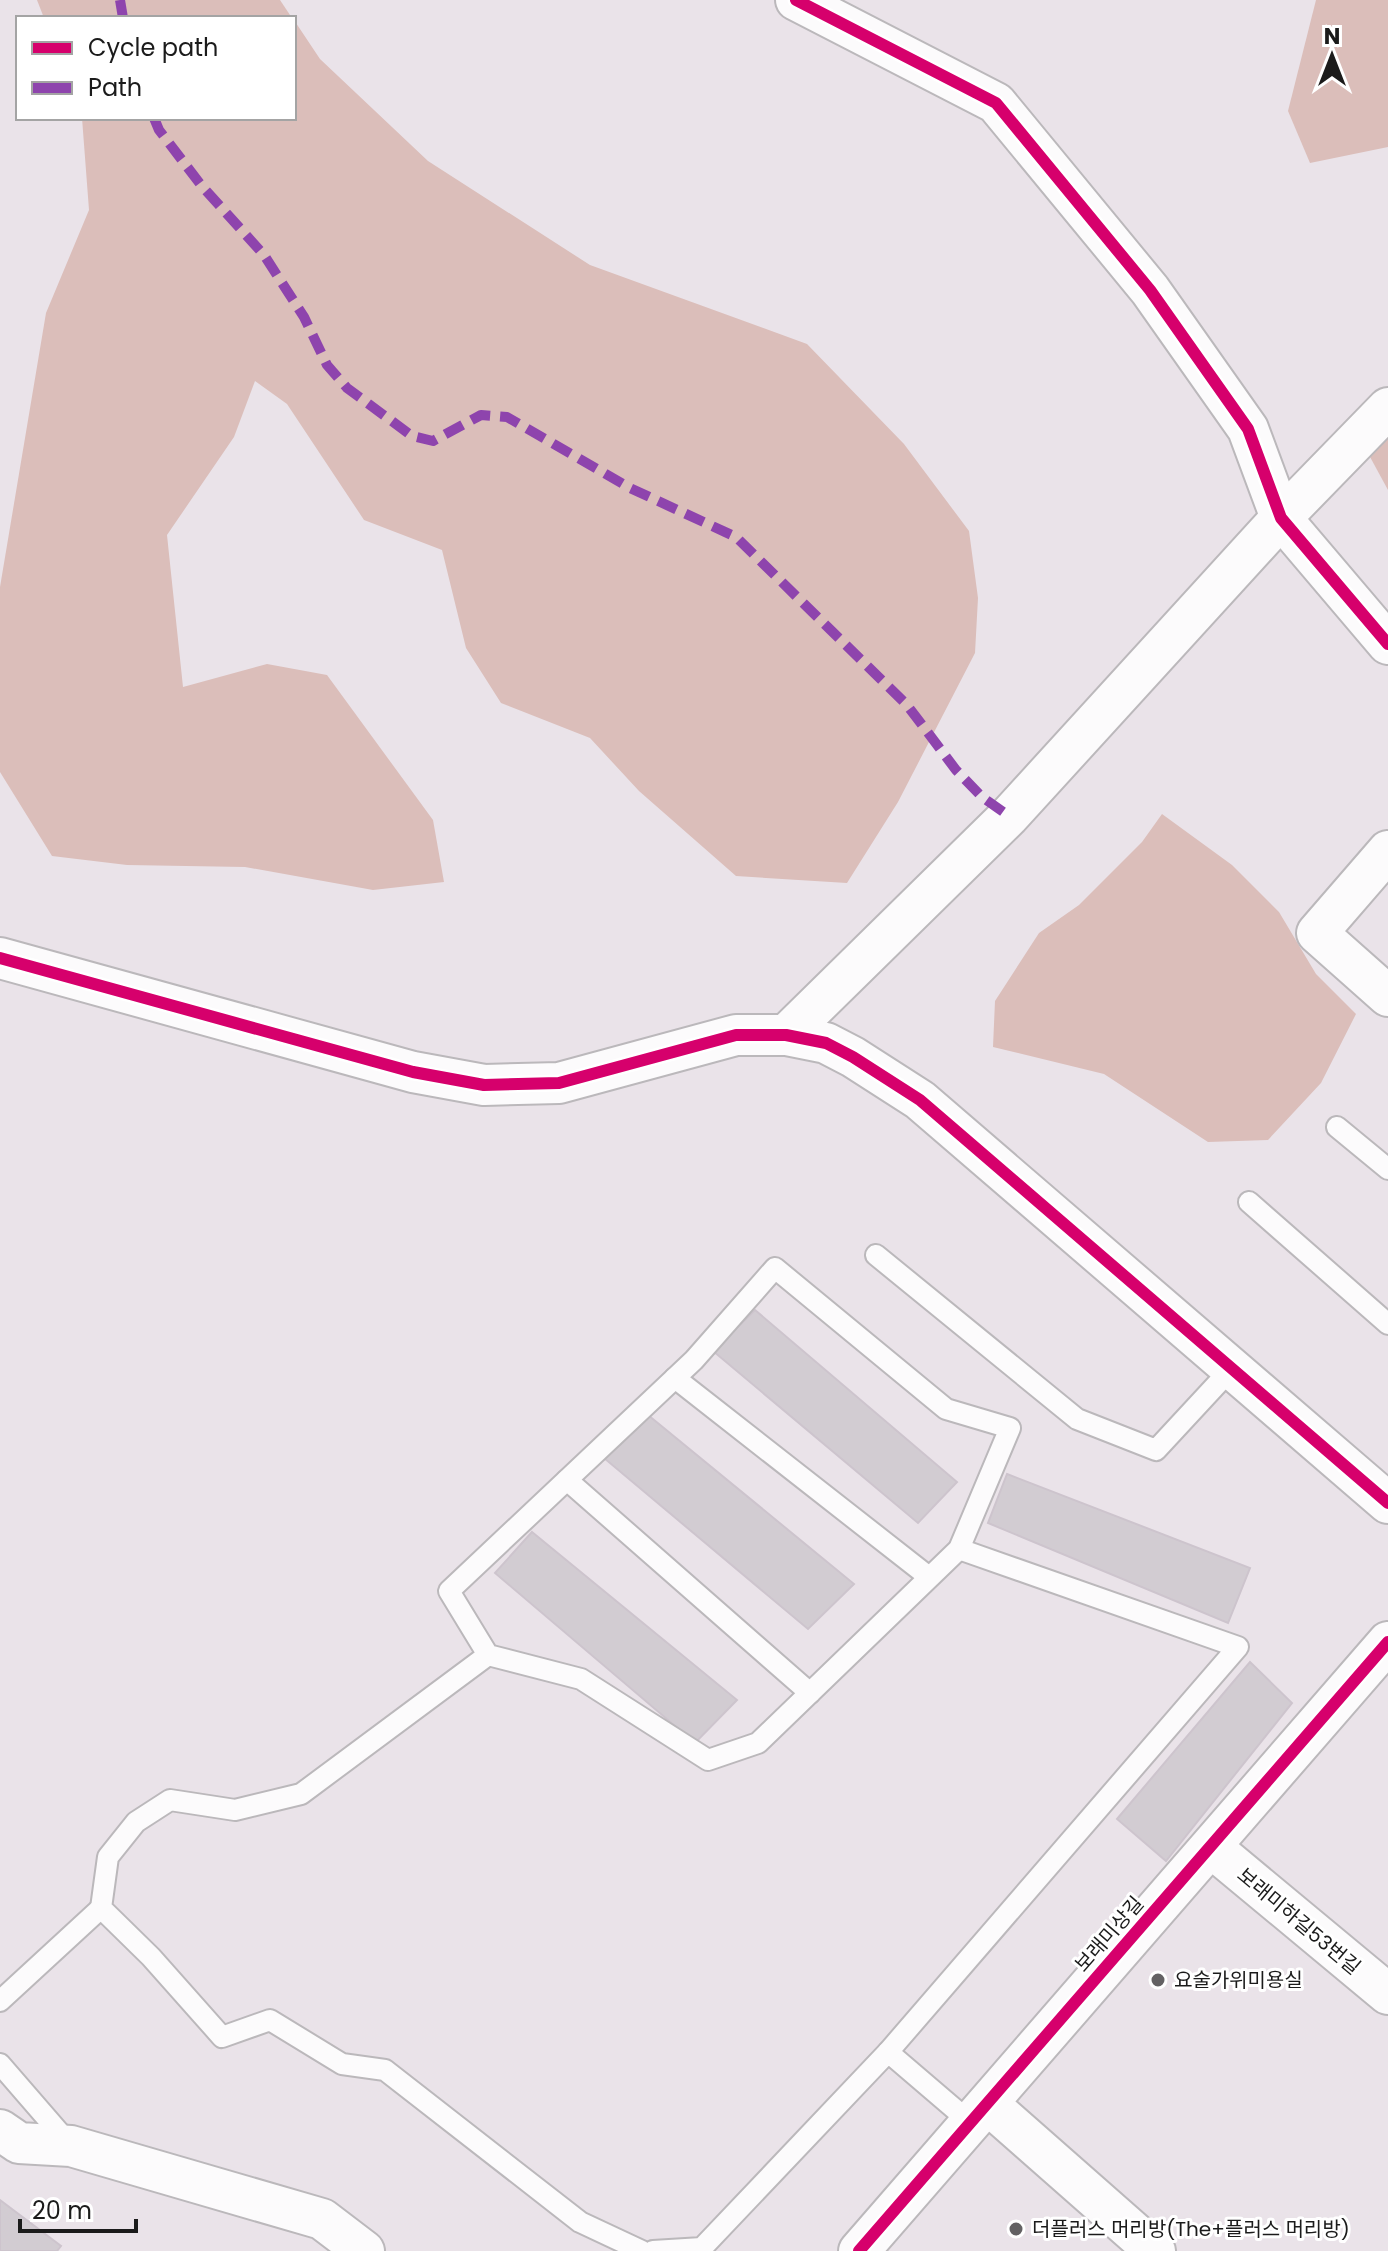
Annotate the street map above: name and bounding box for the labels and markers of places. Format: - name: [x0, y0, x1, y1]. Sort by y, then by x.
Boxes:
- place label: 요술가위미용실: [1174, 1966, 1303, 1994]
- marker: 요술가위미용실: [1149, 1971, 1167, 1989]
- place label: 더플러스 머리방(The+플러스 머리방): [1032, 2215, 1350, 2243]
- marker: 더플러스 머리방(The+플러스 머리방): [1007, 2220, 1025, 2238]

